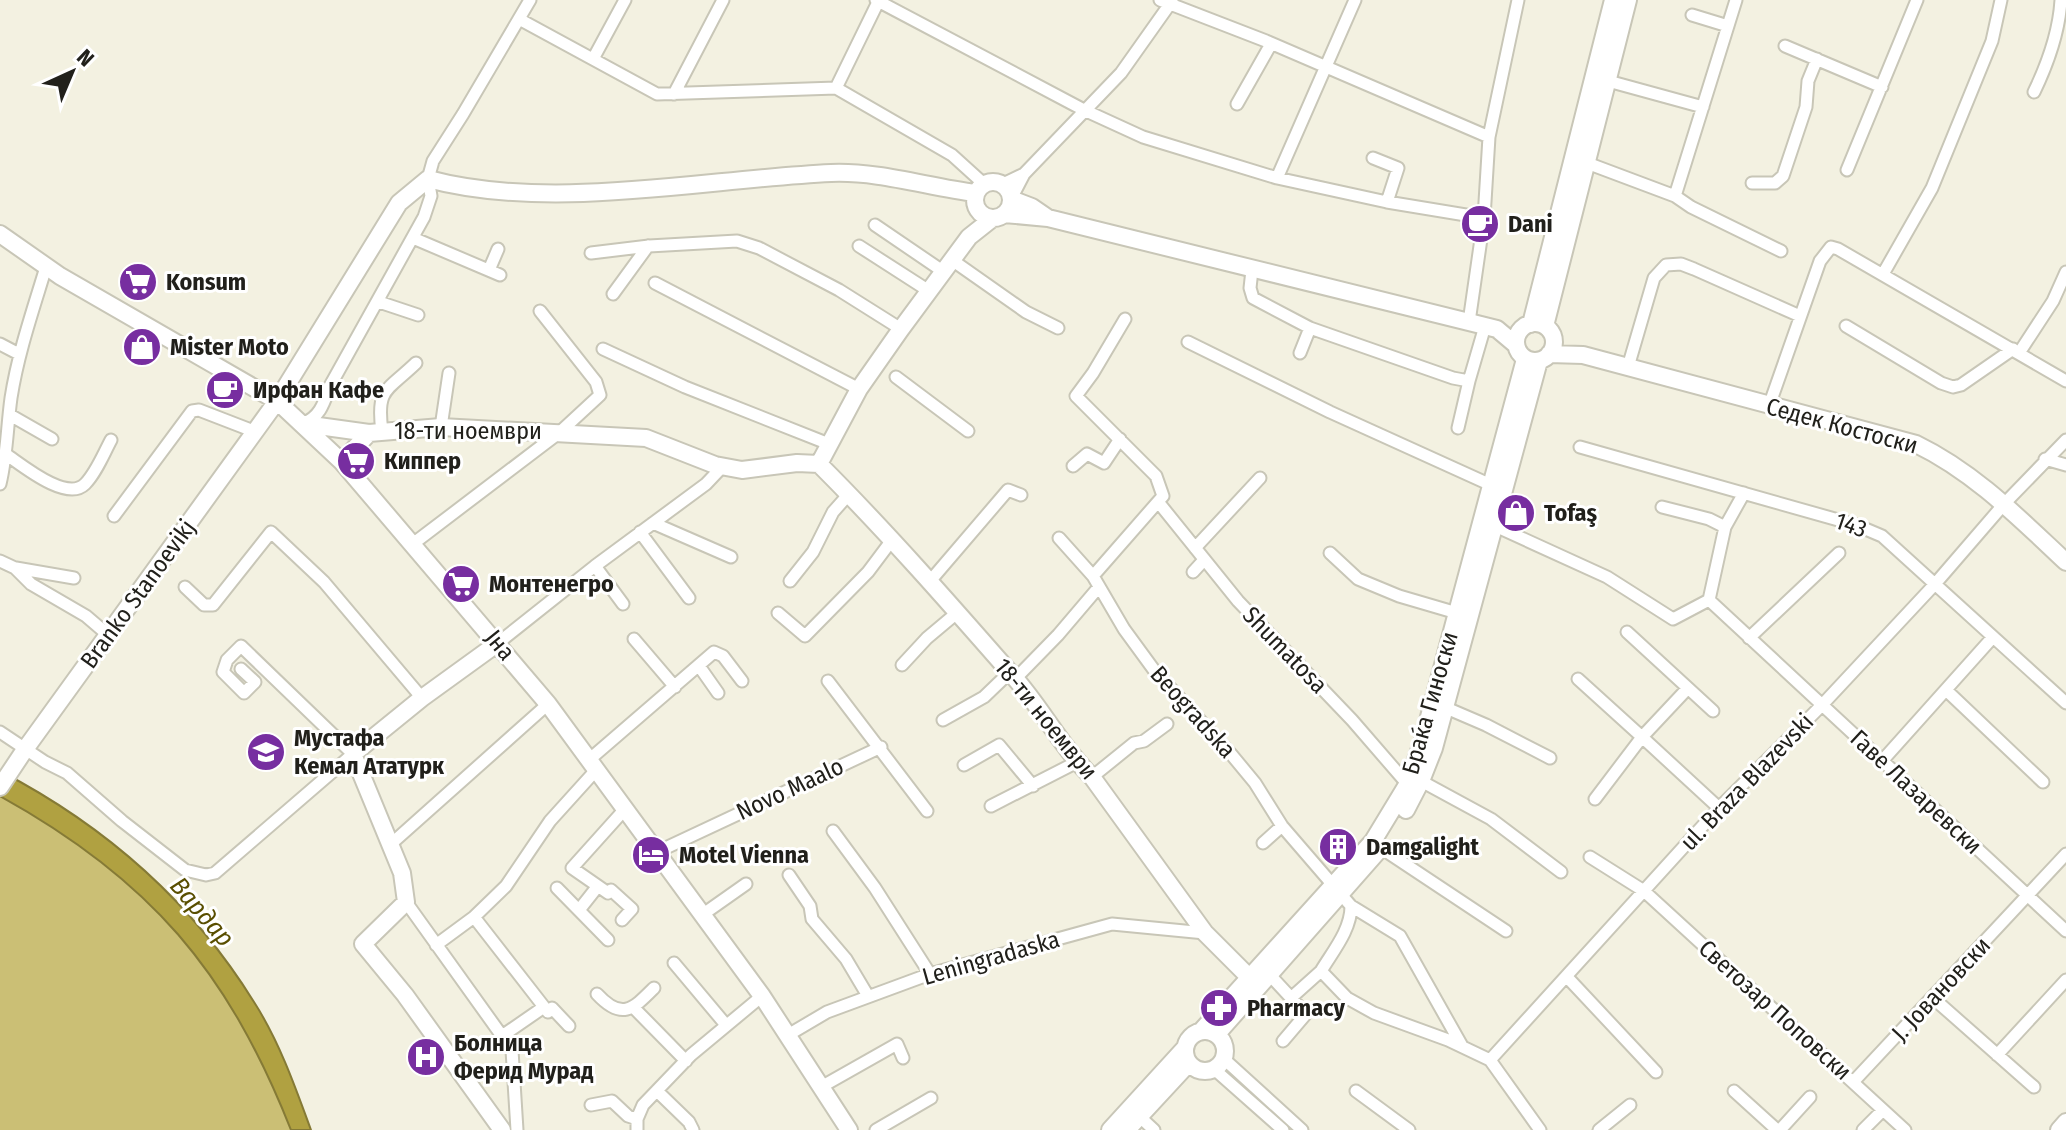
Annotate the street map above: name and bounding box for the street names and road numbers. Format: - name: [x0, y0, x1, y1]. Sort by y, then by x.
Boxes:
- street label: Седек Костоски: [1763, 392, 1921, 460]
- street label: 18-ти ноември: [394, 417, 542, 445]
- street label: 143: [1832, 507, 1870, 543]
- street label: Branko Stanoevikj: [75, 514, 201, 674]
- street label: Shumatosa: [1237, 601, 1333, 699]
- street label: Јна: [479, 624, 521, 666]
- street label: Браќа Гиноски: [1396, 628, 1464, 778]
- street label: 18-ти ноември: [989, 653, 1103, 785]
- street label: Beogradska: [1144, 660, 1242, 764]
- street label: ul. Braza Blazevski: [1675, 708, 1819, 856]
- street label: Гаве Лазаревски: [1845, 724, 1987, 860]
- street label: Novo Maalo: [732, 752, 848, 826]
- street label: Leningradaska: [919, 925, 1063, 991]
- street label: Ј. Јовановски: [1886, 931, 1996, 1047]
- street label: Светозар Поповски: [1693, 934, 1857, 1086]

